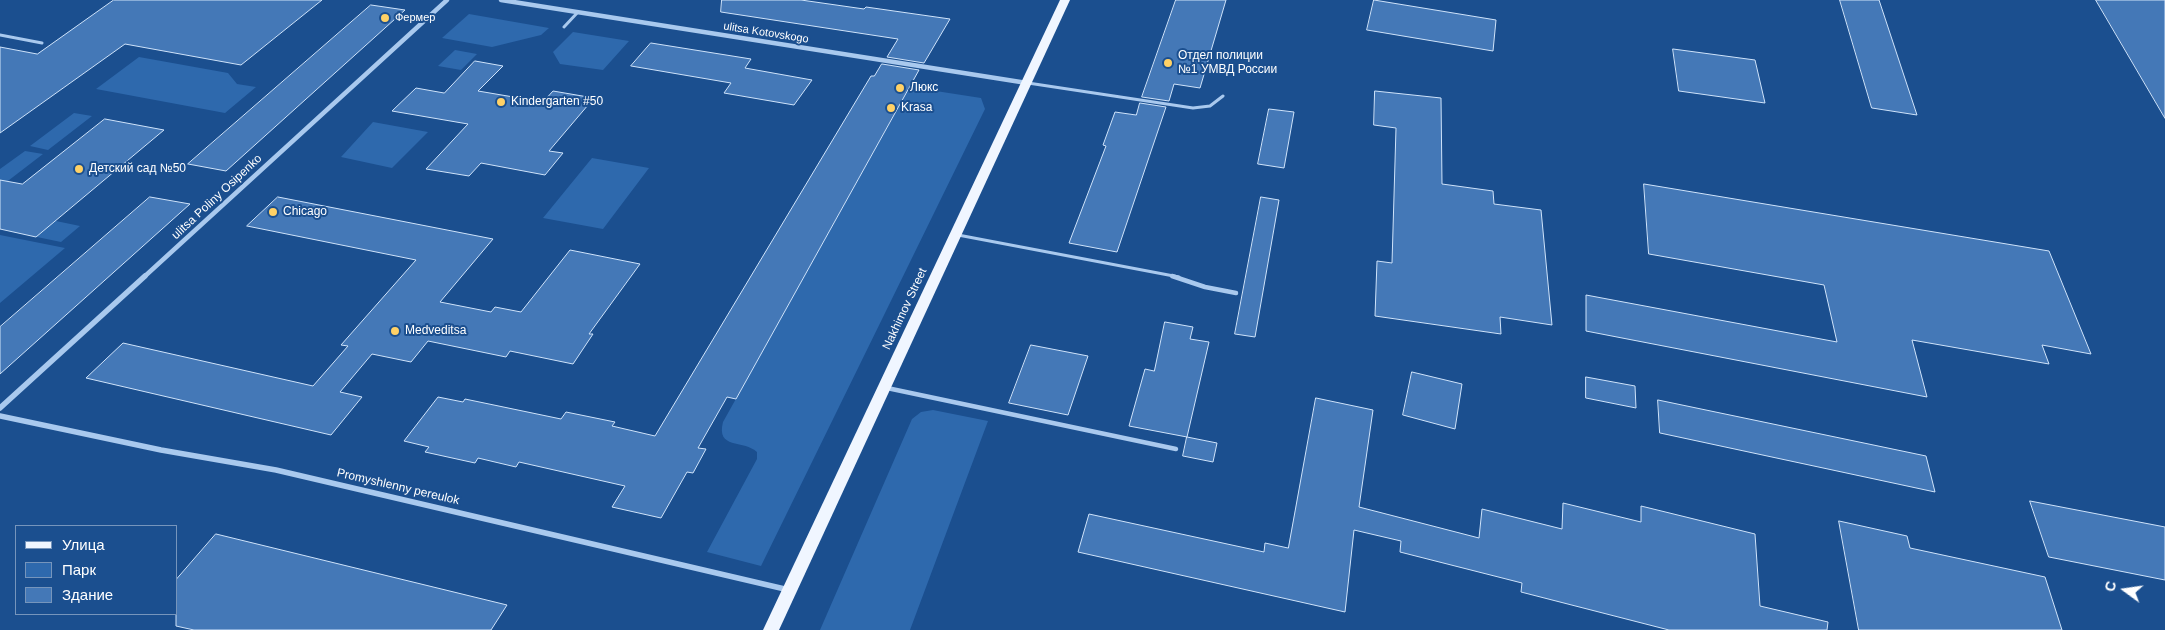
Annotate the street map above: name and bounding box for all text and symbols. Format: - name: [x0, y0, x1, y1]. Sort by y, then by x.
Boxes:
- place label: Фермер: [395, 11, 435, 25]
- marker: Фермер: [379, 12, 391, 24]
- street label: ulitsa Kotovskogo: [722, 20, 810, 46]
- place label: Отдел полиции №1 УМВД России: [1178, 49, 1277, 77]
- marker: Отдел полиции №1 УМВД России: [1162, 57, 1174, 69]
- place label: Люкс: [910, 81, 938, 95]
- marker: Люкс: [894, 82, 906, 94]
- place label: Kindergarten #50: [511, 95, 603, 109]
- marker: Kindergarten #50: [495, 96, 507, 108]
- place label: Krasa: [901, 101, 932, 115]
- marker: Krasa: [885, 102, 897, 114]
- street label: ulitsa Poliny Osipenko: [169, 151, 265, 243]
- place label: Детский сад №50: [89, 162, 186, 176]
- marker: Детский сад №50: [73, 163, 85, 175]
- place label: Chicago: [283, 205, 327, 219]
- marker: Chicago: [267, 206, 279, 218]
- street label: Nakhimov Street: [880, 266, 930, 352]
- place label: Medveditsa: [405, 324, 466, 338]
- marker: Medveditsa: [389, 325, 401, 337]
- street label: Promyshlenny pereulok: [335, 466, 461, 508]
- legend: [15, 525, 178, 615]
- text: Улица: [62, 536, 105, 553]
- text: Парк: [62, 561, 96, 578]
- north arrow: [2100, 565, 2150, 615]
- text: С: [2101, 580, 2119, 593]
- text: Здание: [62, 586, 113, 603]

